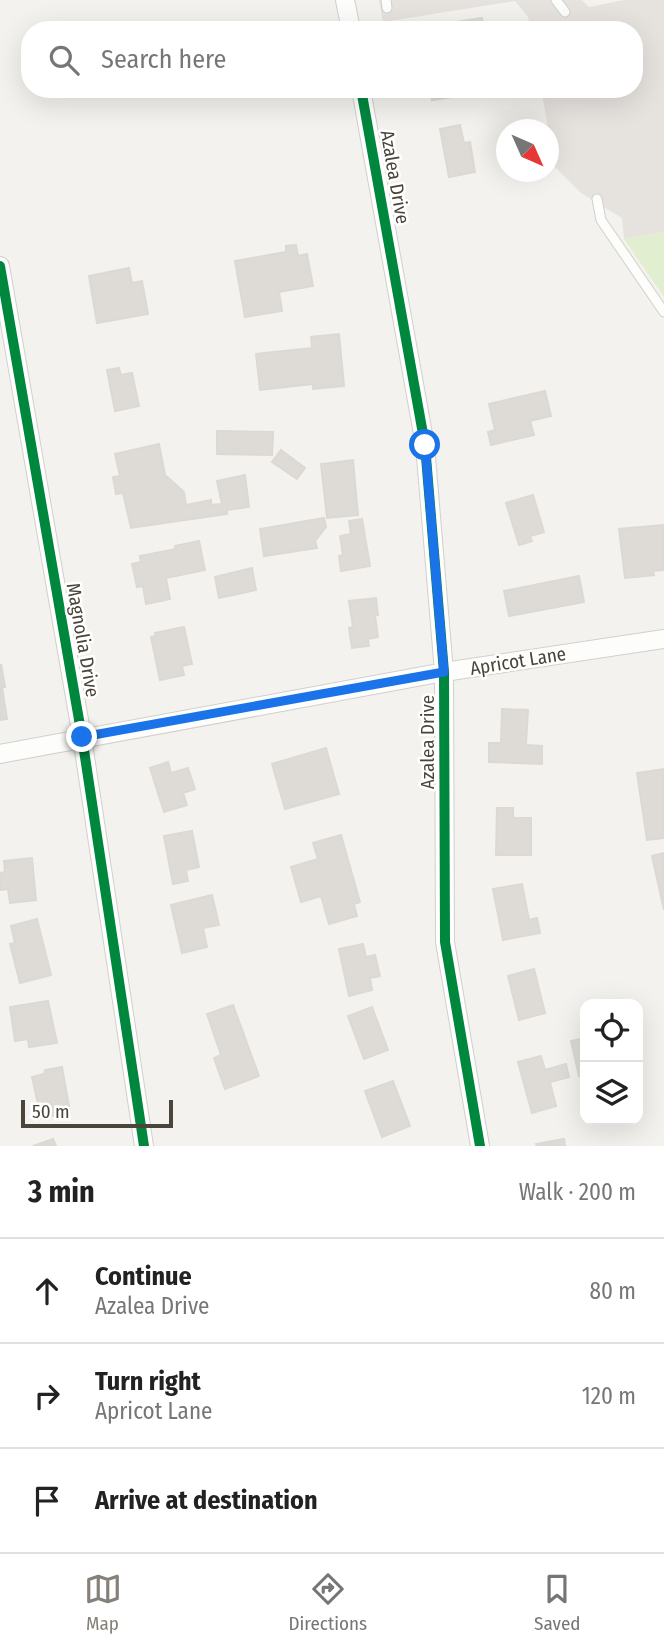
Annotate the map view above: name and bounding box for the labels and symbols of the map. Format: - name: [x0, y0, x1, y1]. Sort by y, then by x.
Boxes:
- north arrow: [496, 119, 559, 182]
- street label: Azalea Drive: [375, 128, 415, 226]
- route start: [409, 429, 440, 460]
- street label: Magnolia Drive: [62, 581, 104, 699]
- street label: Apricot Lane: [468, 642, 568, 680]
- street label: Azalea Drive: [416, 695, 439, 789]
- route end: [66, 721, 97, 752]
- scale bar: [21, 1097, 173, 1129]

